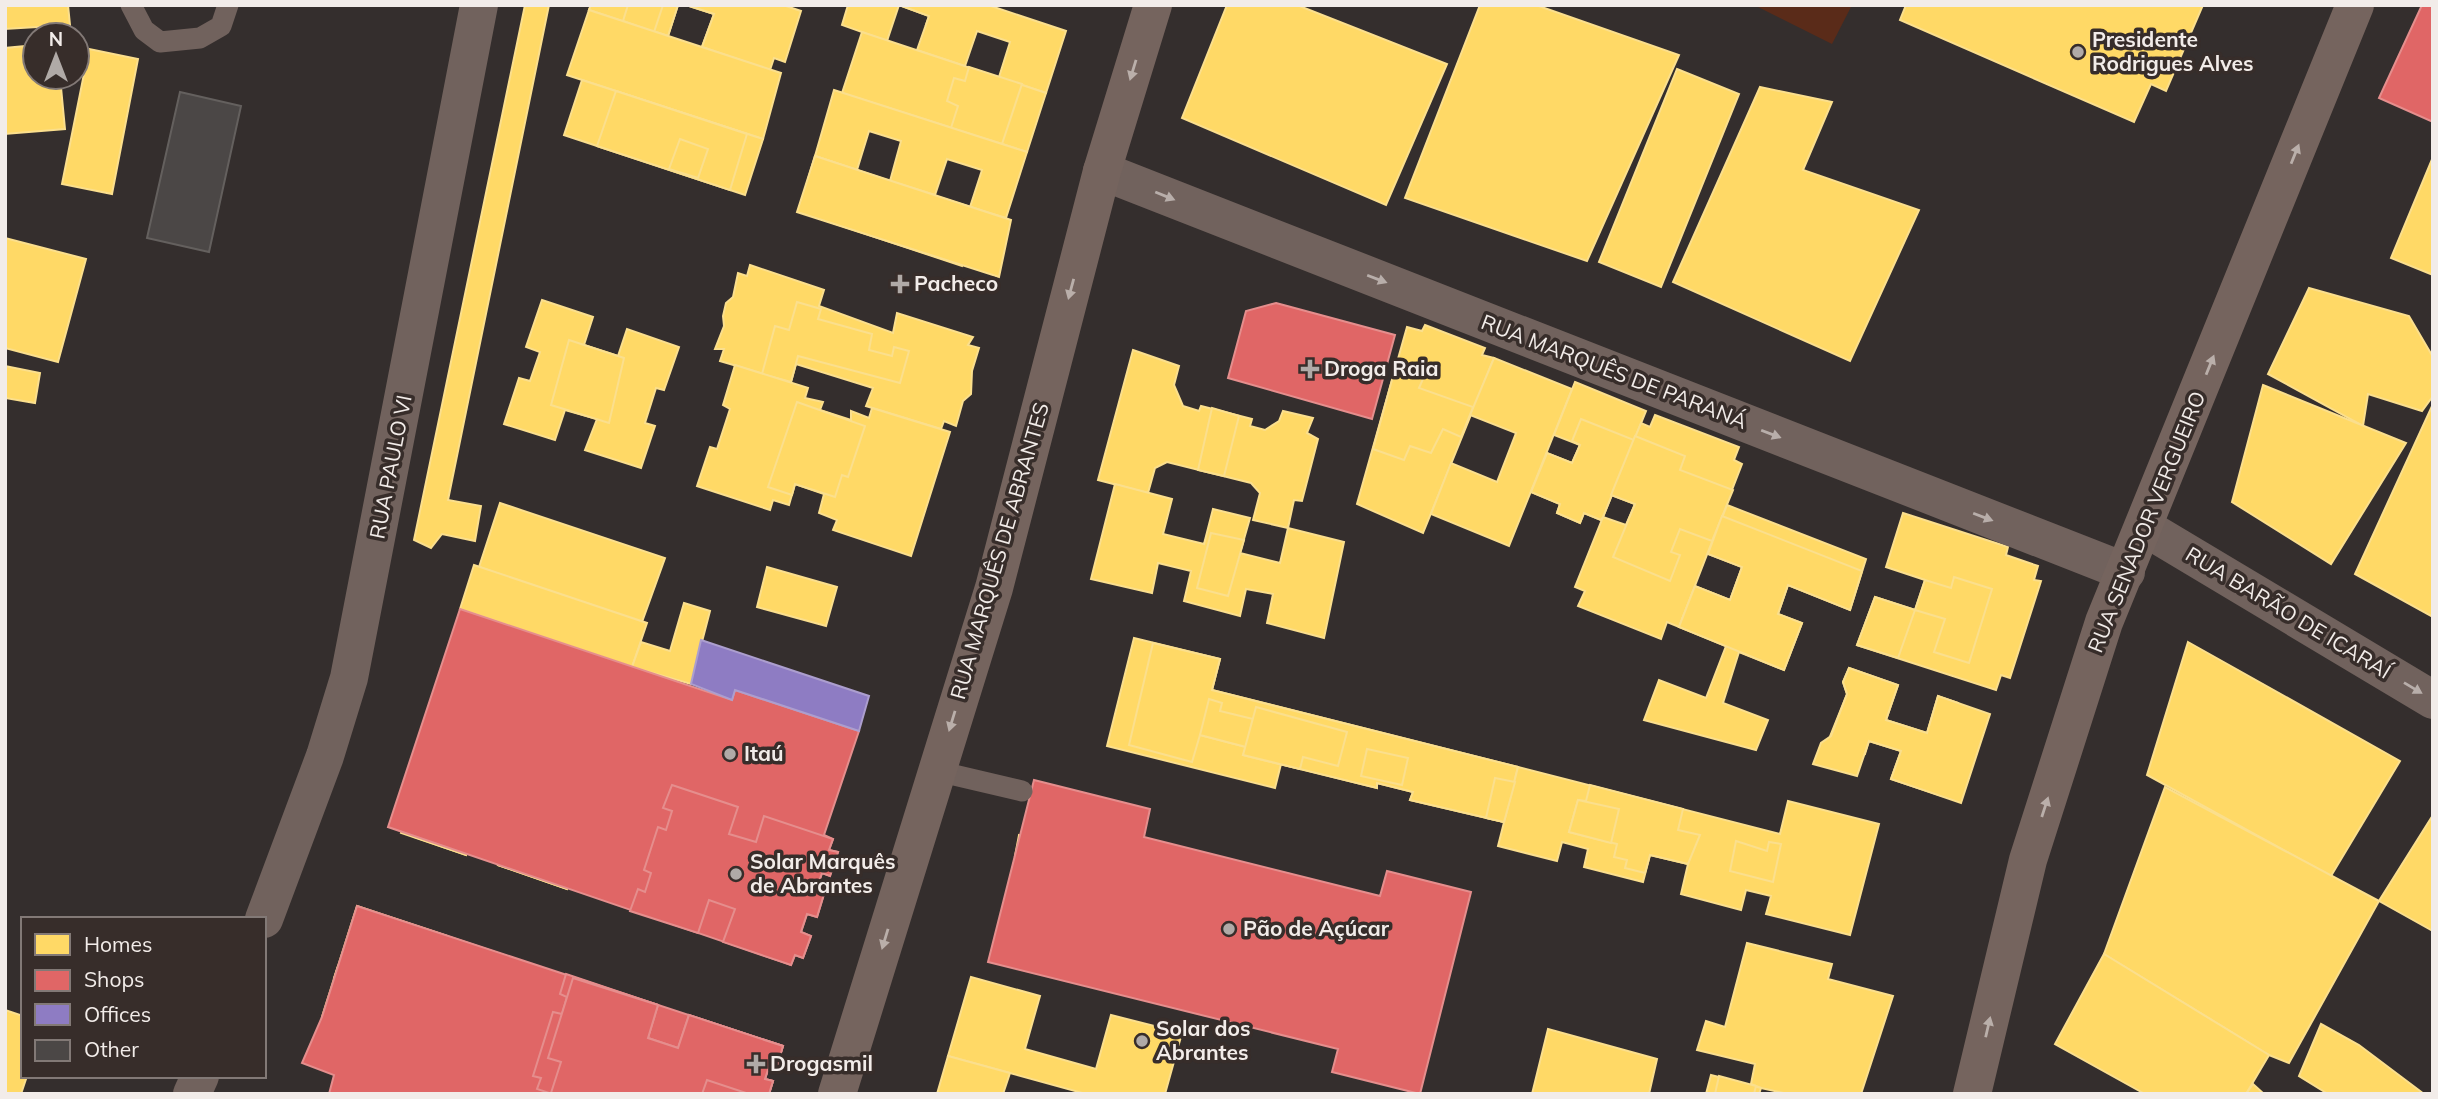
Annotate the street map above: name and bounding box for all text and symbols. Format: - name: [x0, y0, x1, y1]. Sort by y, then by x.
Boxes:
- north arrow: [21, 21, 91, 91]
- place label: Presidente Rodrigues Alves: [2092, 26, 2254, 76]
- text: N: [49, 27, 63, 51]
- marker: Presidente Rodrigues Alves: [2070, 44, 2086, 60]
- one-way arrow: [1127, 60, 1137, 81]
- one-way arrow: [2289, 143, 2300, 164]
- one-way arrow: [1155, 191, 1176, 202]
- place label: Pacheco: [914, 270, 998, 296]
- one-way arrow: [1366, 274, 1387, 285]
- marker: Pacheco: [892, 276, 908, 292]
- one-way arrow: [1065, 278, 1076, 300]
- street label: RUA MARQUÊS DE PARANÁ: [1478, 308, 1752, 434]
- one-way arrow: [2204, 354, 2215, 375]
- place label: Droga Raia: [1324, 355, 1439, 381]
- marker: Droga Raia: [1302, 361, 1318, 377]
- street label: RUA SENADOR VERGUEIRO: [2082, 387, 2211, 656]
- street label: RUA PAULO VI: [363, 393, 417, 541]
- street label: RUA MARQUÊS DE ABRANTES: [944, 399, 1054, 702]
- one-way arrow: [1761, 428, 1782, 439]
- one-way arrow: [1973, 511, 1994, 522]
- street label: RUA BARÃO DE ICARAÍ: [2181, 540, 2397, 685]
- one-way arrow: [2403, 681, 2422, 694]
- one-way arrow: [947, 711, 957, 732]
- place label: Itaú: [744, 740, 783, 766]
- marker: Itaú: [722, 746, 738, 762]
- one-way arrow: [2040, 797, 2051, 818]
- place label: Solar Marquês de Abrantes: [750, 848, 895, 898]
- marker: Solar Marquês de Abrantes: [728, 866, 744, 882]
- place label: Pão de Açúcar: [1243, 915, 1390, 941]
- legend: [21, 917, 266, 1078]
- marker: Pão de Açúcar: [1221, 921, 1237, 937]
- one-way arrow: [880, 928, 890, 949]
- text: Homes: [84, 931, 152, 957]
- text: Shops: [84, 966, 144, 992]
- text: Offices: [84, 1001, 151, 1027]
- place label: Solar dos Abrantes: [1156, 1015, 1250, 1065]
- one-way arrow: [1983, 1016, 1994, 1038]
- marker: Solar dos Abrantes: [1134, 1033, 1150, 1049]
- text: Other: [84, 1036, 139, 1062]
- place label: Drogasmil: [770, 1050, 873, 1076]
- marker: Drogasmil: [748, 1056, 764, 1072]

